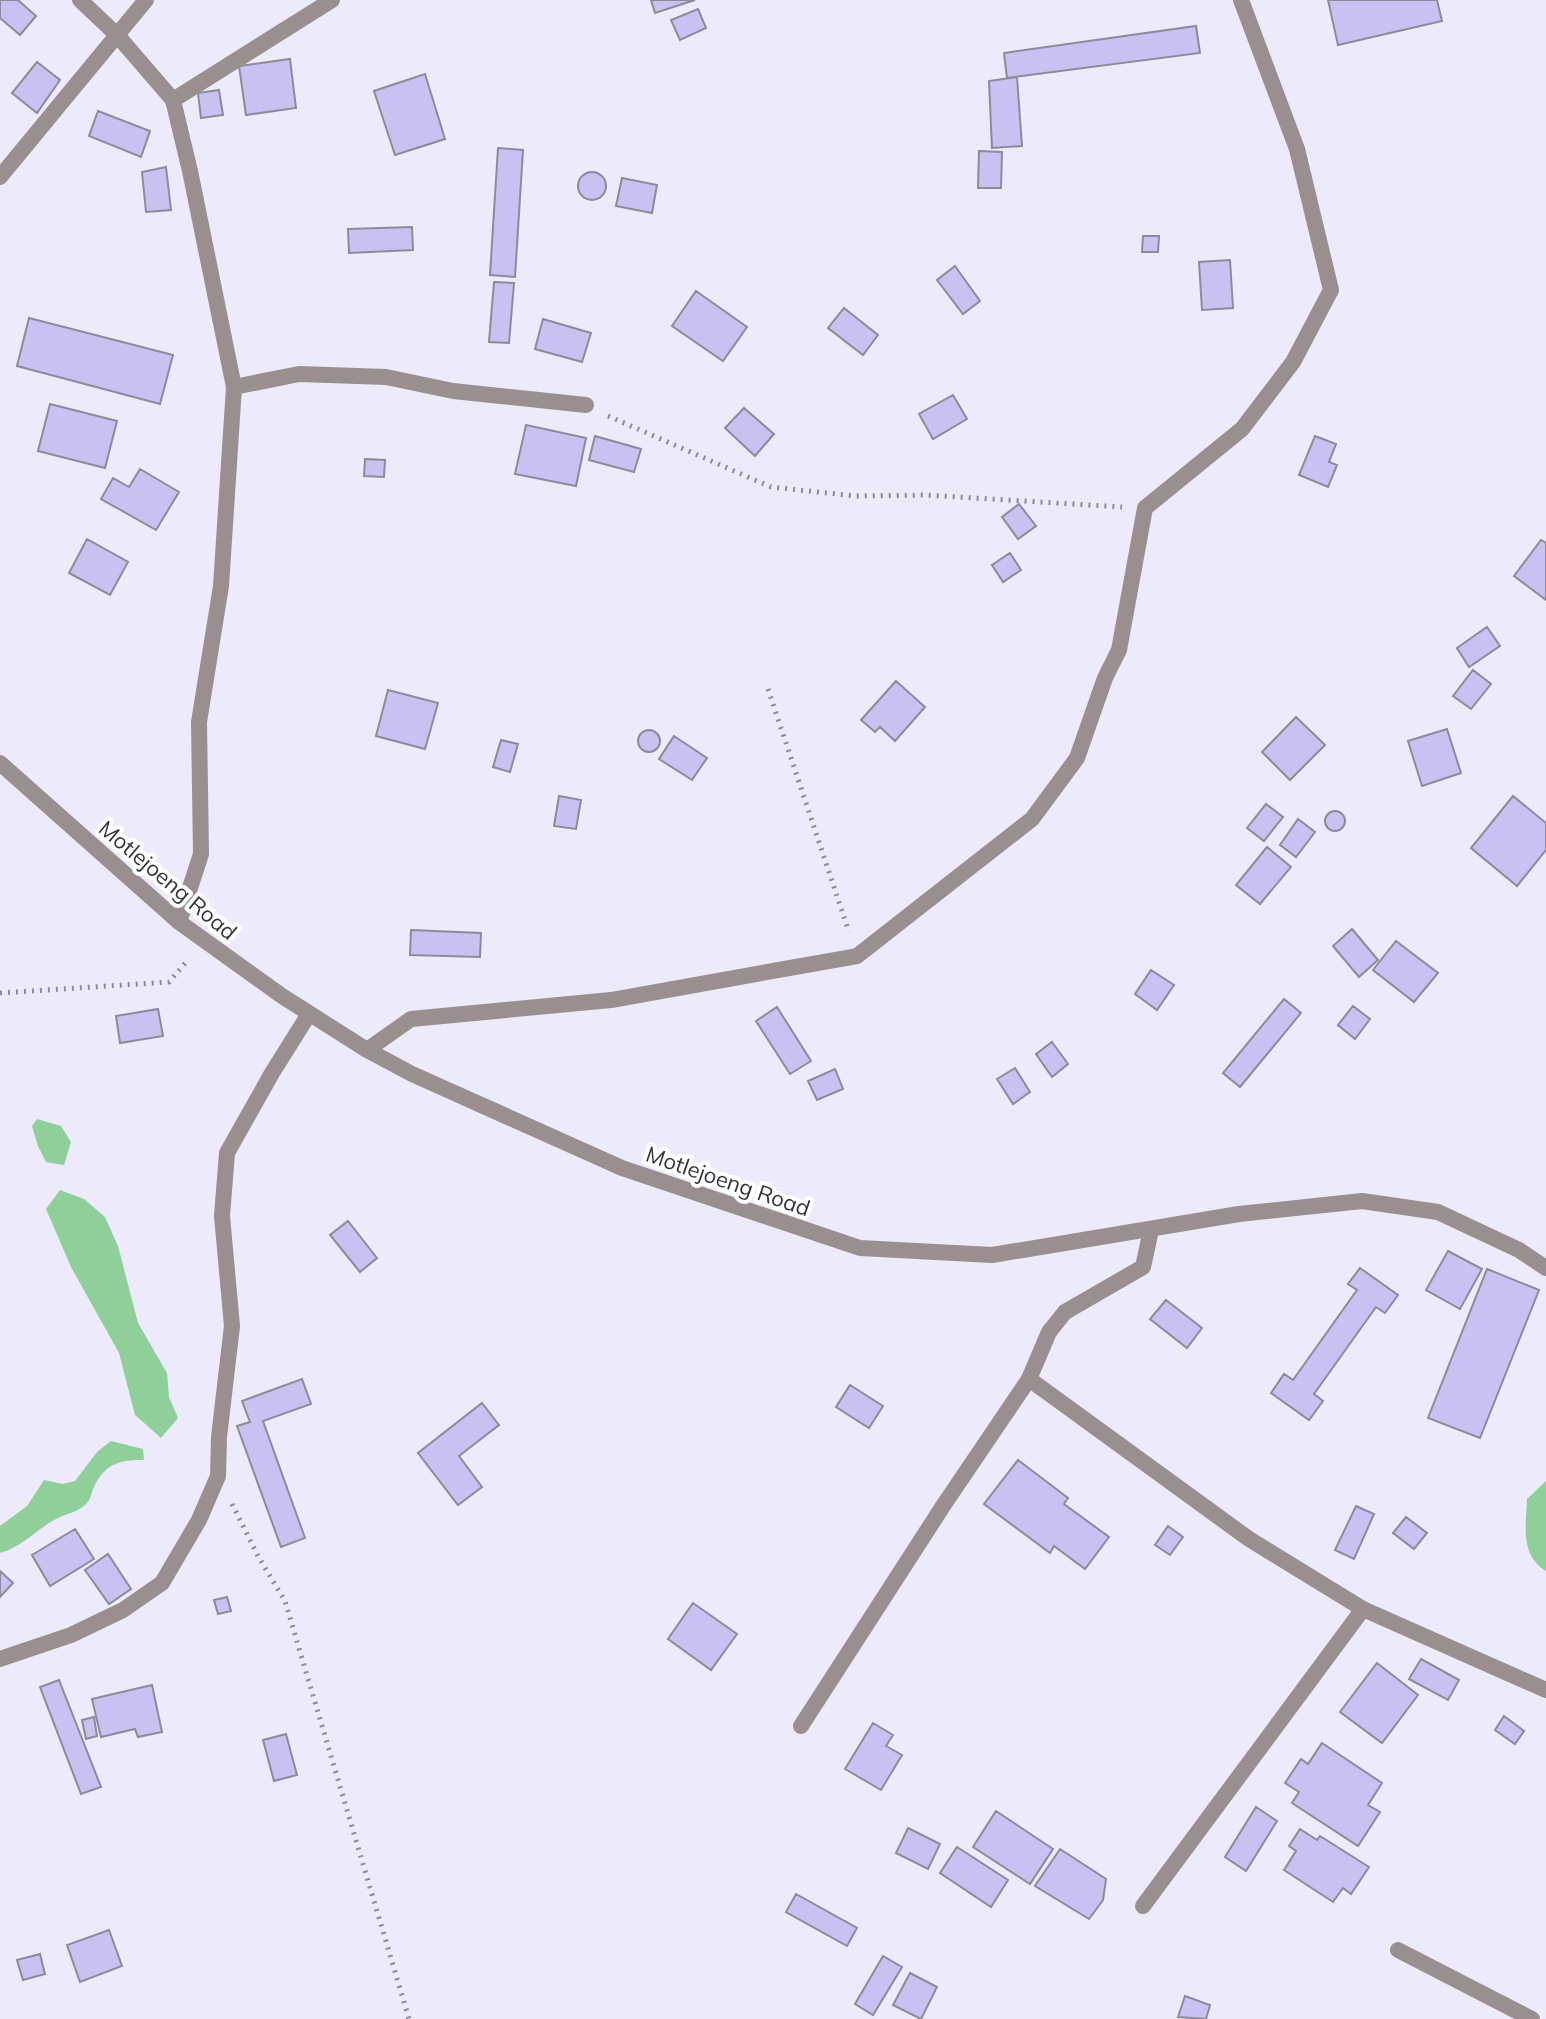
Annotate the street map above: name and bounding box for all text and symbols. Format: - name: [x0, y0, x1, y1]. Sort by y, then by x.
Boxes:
- street label: Motlejoeng Road: [93, 814, 243, 946]
- street label: Motlejoeng Road: [642, 1140, 814, 1222]

